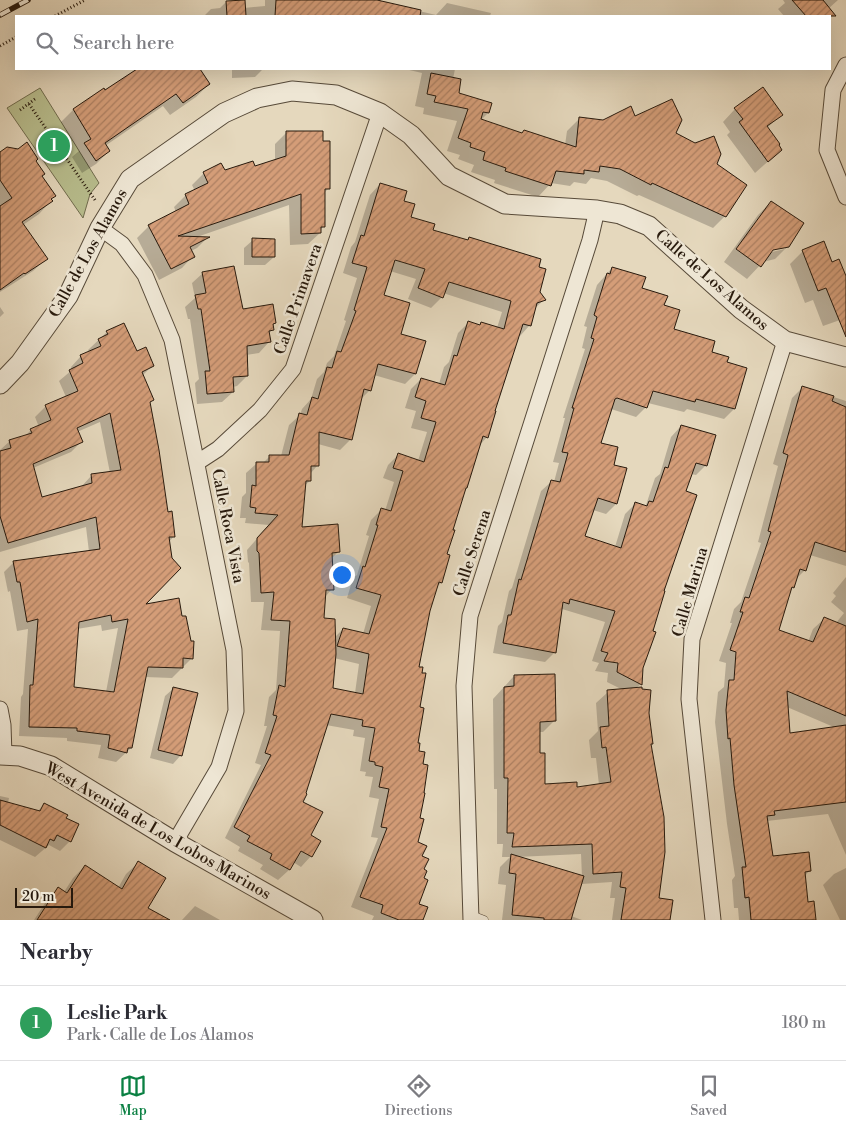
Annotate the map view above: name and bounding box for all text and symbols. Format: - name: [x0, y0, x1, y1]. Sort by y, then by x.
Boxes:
- search box: [15, 15, 831, 70]
- icon: search: [33, 29, 61, 57]
- text: Search here: [73, 31, 174, 55]
- pin: 1: [38, 127, 70, 165]
- street label: Calle de Los Alamos: [44, 185, 132, 321]
- street label: Calle de Los Alamos: [651, 225, 773, 335]
- street label: Calle Primavera: [270, 240, 327, 357]
- street label: Calle Roca Vista: [207, 467, 249, 586]
- street label: Calle Serena: [449, 506, 496, 599]
- street label: Calle Marina: [668, 544, 713, 639]
- your location: [329, 562, 355, 588]
- street label: West Avenida de Los Lobos Marinos: [41, 757, 275, 904]
- scale bar: [15, 885, 72, 908]
- text: 20 m: [22, 888, 54, 906]
- text: Nearby: [20, 940, 93, 966]
- text: Leslie Park: [67, 1001, 168, 1025]
- text: 1: [32, 1013, 40, 1033]
- text: 180 m: [782, 1013, 826, 1033]
- text: Park · Calle de Los Alamos: [67, 1025, 254, 1045]
- tab: Map: [119, 1072, 147, 1120]
- tab: Directions: [385, 1072, 452, 1120]
- tab: Saved: [690, 1072, 727, 1120]

